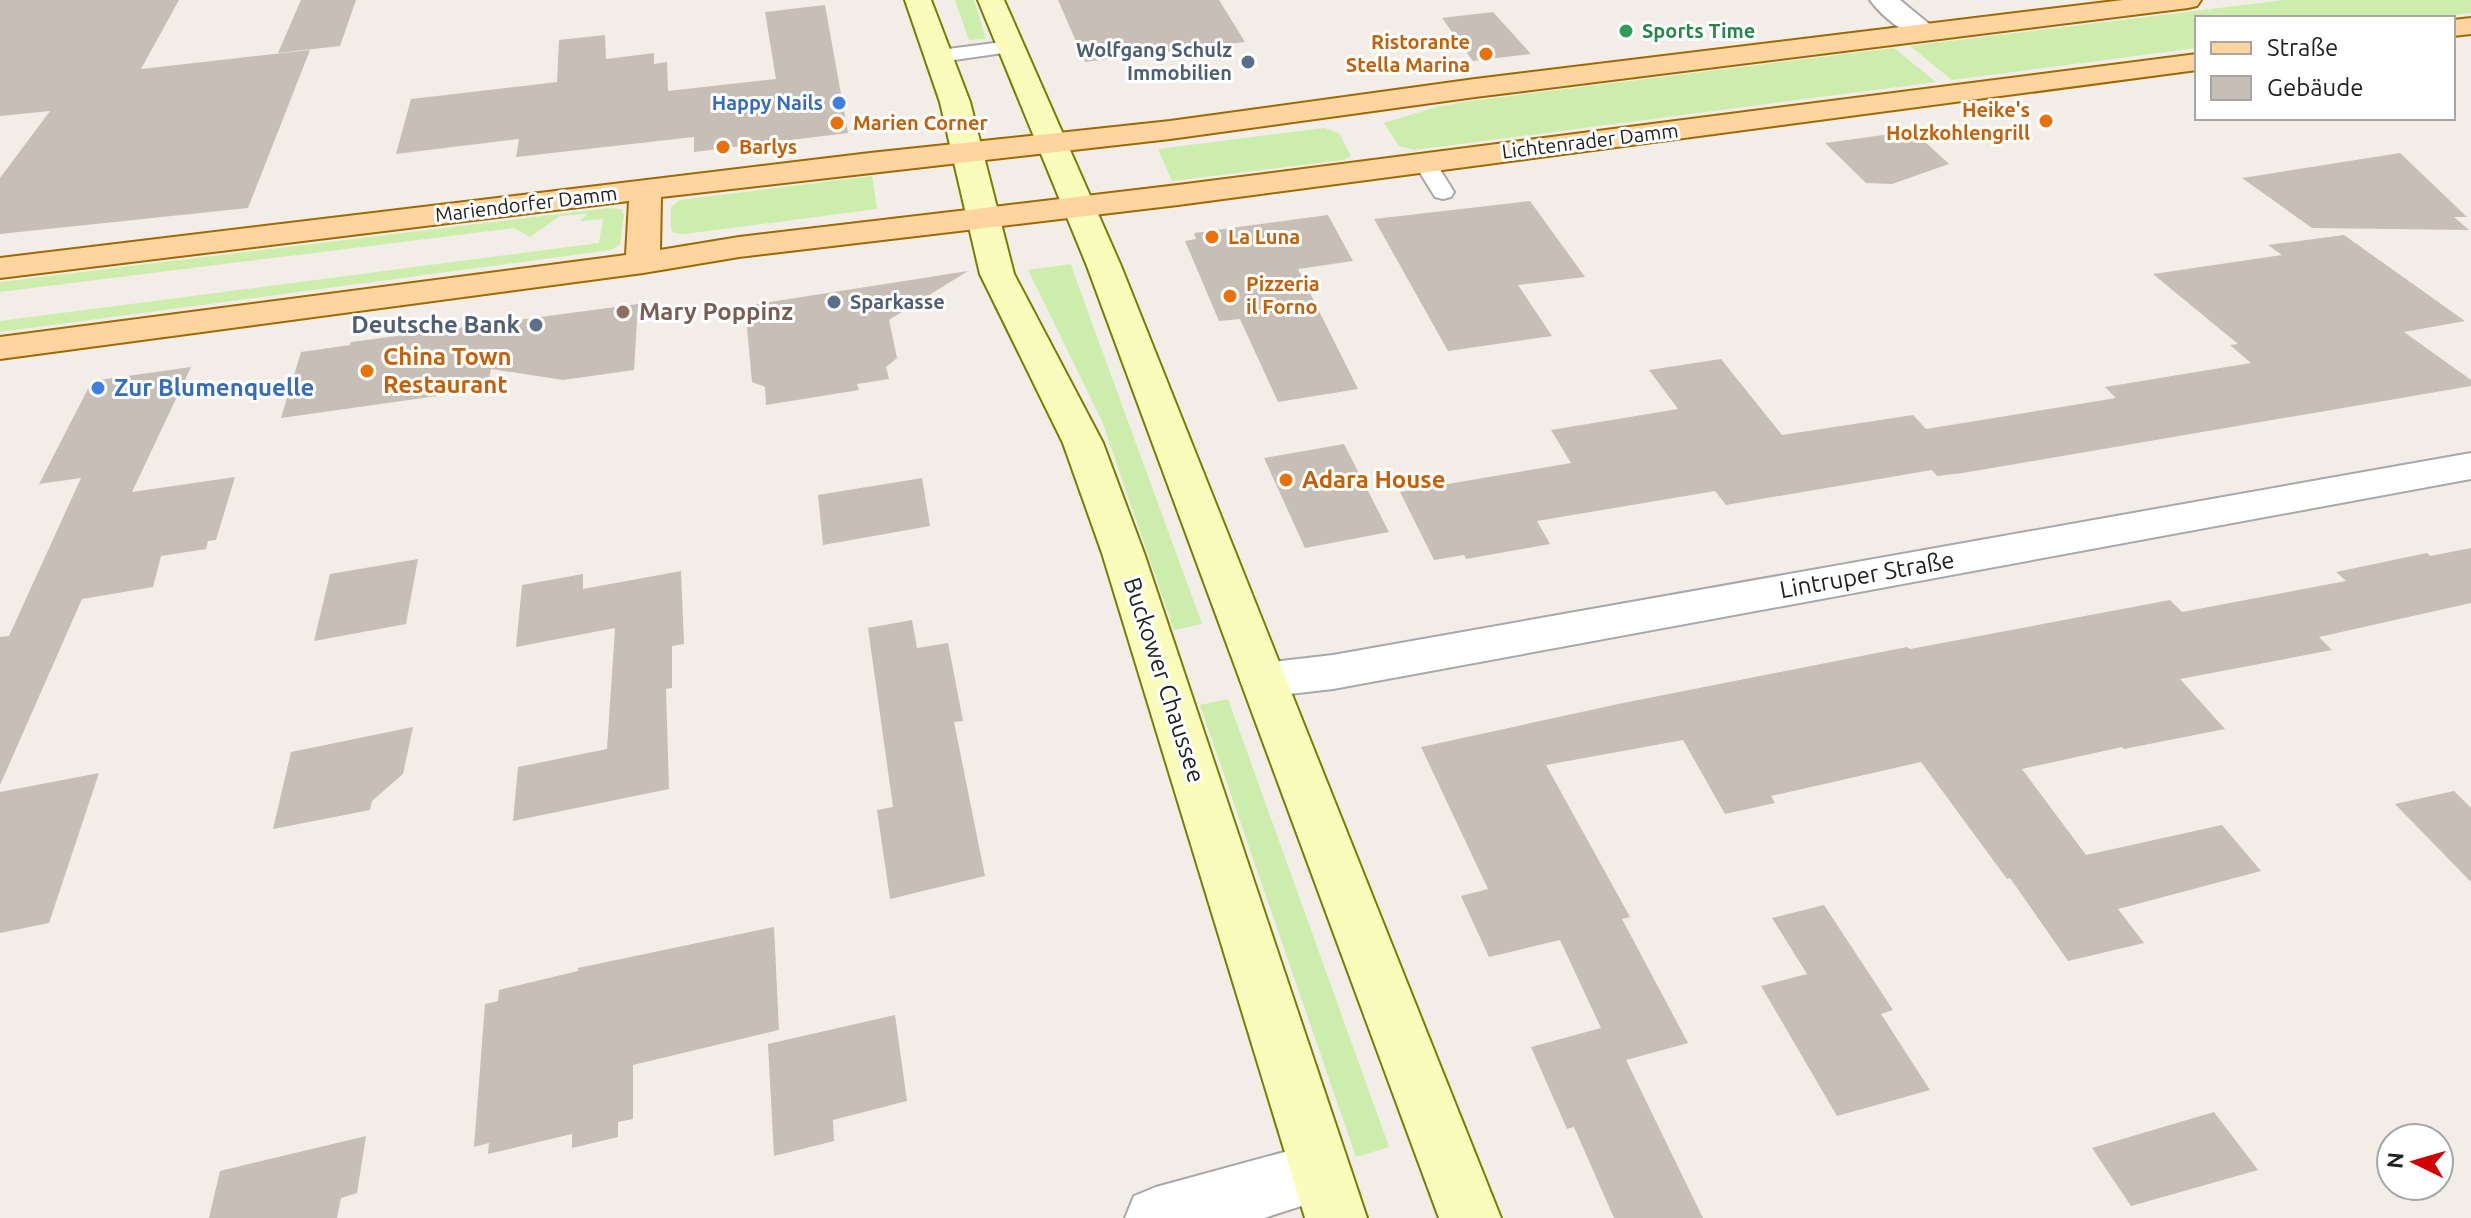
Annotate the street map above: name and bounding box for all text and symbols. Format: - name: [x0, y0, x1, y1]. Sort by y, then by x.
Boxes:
- legend: [2195, 16, 2455, 120]
- place label: Sports Time: [1642, 19, 1755, 42]
- marker: Sports Time: [1617, 22, 1635, 40]
- place label: Ristorante Stella Marina: [1346, 30, 1470, 76]
- text: Straße: [2267, 34, 2338, 61]
- place label: Wolfgang Schulz Immobilien: [1076, 38, 1232, 84]
- marker: Ristorante Stella Marina: [1477, 45, 1495, 63]
- marker: Wolfgang Schulz Immobilien: [1239, 53, 1257, 71]
- text: Gebäude: [2267, 74, 2364, 101]
- place label: Happy Nails: [712, 91, 823, 114]
- marker: Happy Nails: [830, 94, 848, 112]
- place label: Heike's Holzkohlengrill: [1886, 98, 2030, 144]
- place label: Marien Corner: [853, 111, 988, 134]
- marker: Heike's Holzkohlengrill: [2037, 112, 2055, 130]
- marker: Marien Corner: [828, 114, 846, 132]
- street label: Lichtenrader Damm: [1500, 118, 1680, 163]
- place label: Barlys: [739, 135, 797, 158]
- marker: Barlys: [714, 138, 732, 156]
- street label: Mariendorfer Damm: [434, 181, 618, 226]
- place label: La Luna: [1228, 225, 1300, 248]
- marker: La Luna: [1203, 228, 1221, 246]
- place label: Pizzeria il Forno: [1246, 272, 1320, 318]
- marker: Pizzeria il Forno: [1221, 287, 1239, 305]
- place label: Sparkasse: [850, 290, 945, 313]
- marker: Sparkasse: [825, 293, 843, 311]
- place label: Mary Poppinz: [639, 298, 793, 325]
- marker: Mary Poppinz: [614, 303, 632, 321]
- place label: Deutsche Bank: [351, 311, 521, 338]
- marker: Deutsche Bank: [527, 316, 545, 334]
- place label: China Town Restaurant: [383, 343, 512, 398]
- marker: China Town Restaurant: [358, 362, 376, 380]
- place label: Zur Blumenquelle: [114, 374, 314, 401]
- marker: Zur Blumenquelle: [89, 379, 107, 397]
- place label: Adara House: [1302, 466, 1446, 493]
- marker: Adara House: [1277, 471, 1295, 489]
- street label: Lintruper Straße: [1777, 546, 1956, 603]
- street label: Buckower Chaussee: [1119, 574, 1210, 786]
- north arrow: [2375, 1122, 2455, 1202]
- text: N: [2381, 1151, 2408, 1169]

